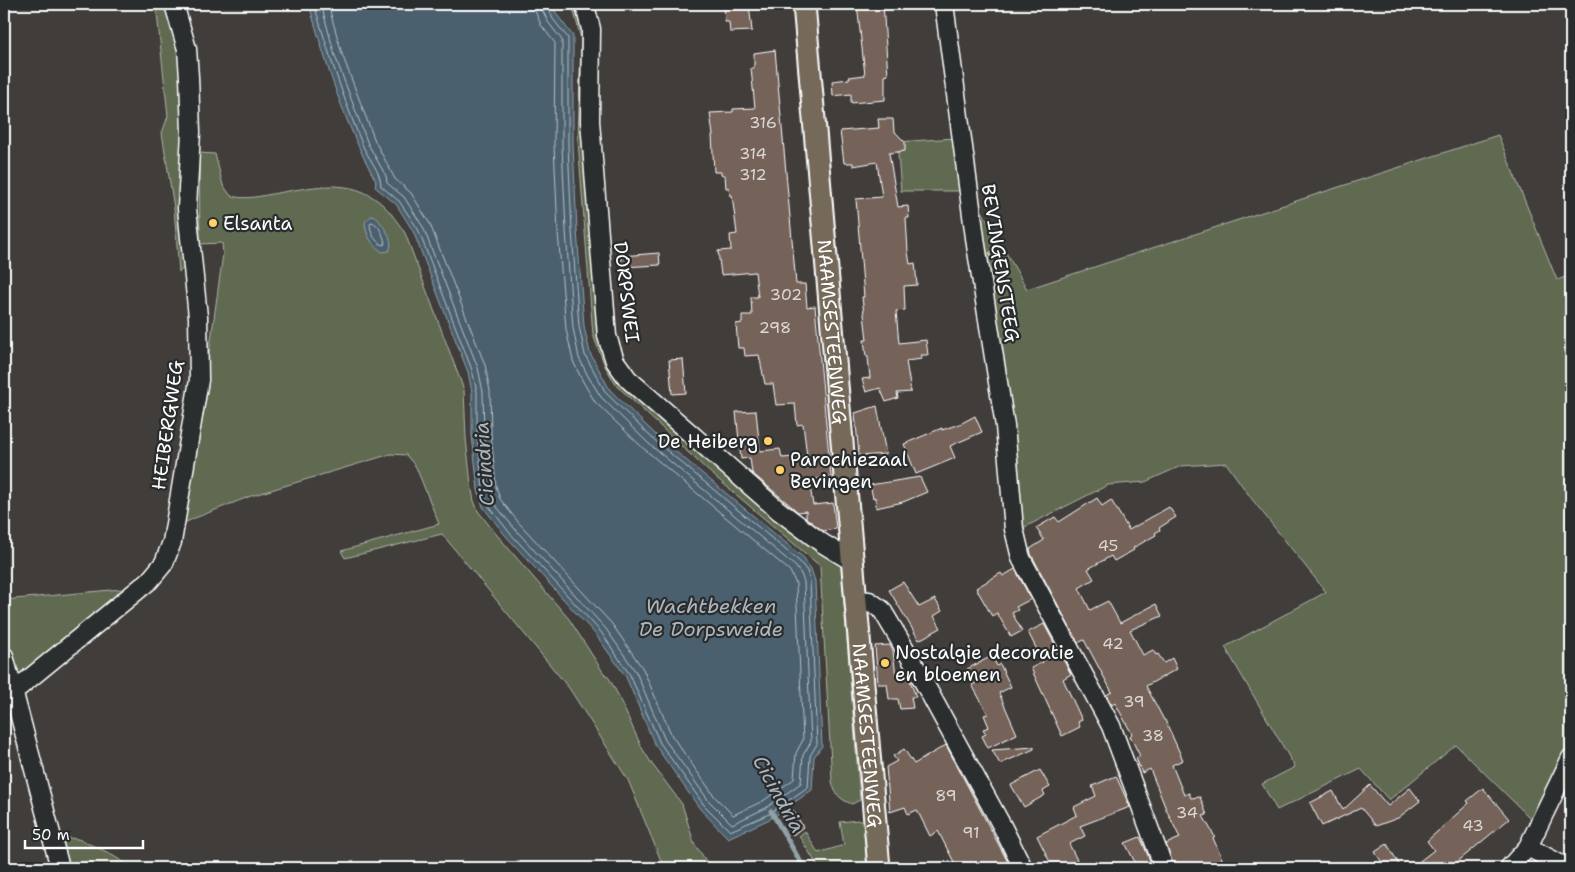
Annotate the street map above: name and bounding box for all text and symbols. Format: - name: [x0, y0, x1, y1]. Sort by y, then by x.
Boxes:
- house number: 316: [749, 112, 777, 133]
- house number: 314: [739, 143, 767, 164]
- house number: 312: [739, 164, 767, 185]
- street label: BEVINGENSTEEG: [976, 182, 1025, 344]
- place label: Elsanta: [223, 211, 293, 236]
- marker: Elsanta: [207, 217, 219, 229]
- street label: NAAMSESTEENWEG: [811, 238, 852, 425]
- street label: DORPSWEI: [608, 240, 645, 344]
- house number: 302: [770, 284, 802, 305]
- house number: 298: [759, 317, 791, 338]
- street label: HEIBERGWEG: [146, 359, 189, 491]
- water label: Cicindria: [468, 421, 500, 507]
- place label: De Heiberg: [658, 429, 758, 454]
- marker: De Heiberg: [762, 435, 774, 447]
- place label: Parochiezaal Bevingen: [790, 447, 908, 494]
- marker: Parochiezaal Bevingen: [774, 464, 786, 476]
- house number: 45: [1098, 535, 1118, 556]
- water label: Wachtbekken De Dorpsweide: [639, 593, 783, 642]
- house number: 42: [1102, 633, 1124, 654]
- place label: Nostalgie decoratie en bloemen: [895, 640, 1074, 687]
- street label: NAAMSESTEENWEG: [847, 642, 887, 829]
- marker: Nostalgie decoratie en bloemen: [879, 657, 891, 669]
- house number: 39: [1123, 691, 1145, 712]
- house number: 38: [1142, 725, 1164, 746]
- water label: Cicindria: [747, 751, 811, 837]
- house number: 89: [935, 785, 957, 806]
- house number: 34: [1176, 802, 1198, 823]
- house number: 43: [1462, 815, 1484, 836]
- scale bar: [25, 817, 142, 849]
- house number: 91: [962, 822, 980, 843]
- text: 50 m: [32, 825, 70, 845]

